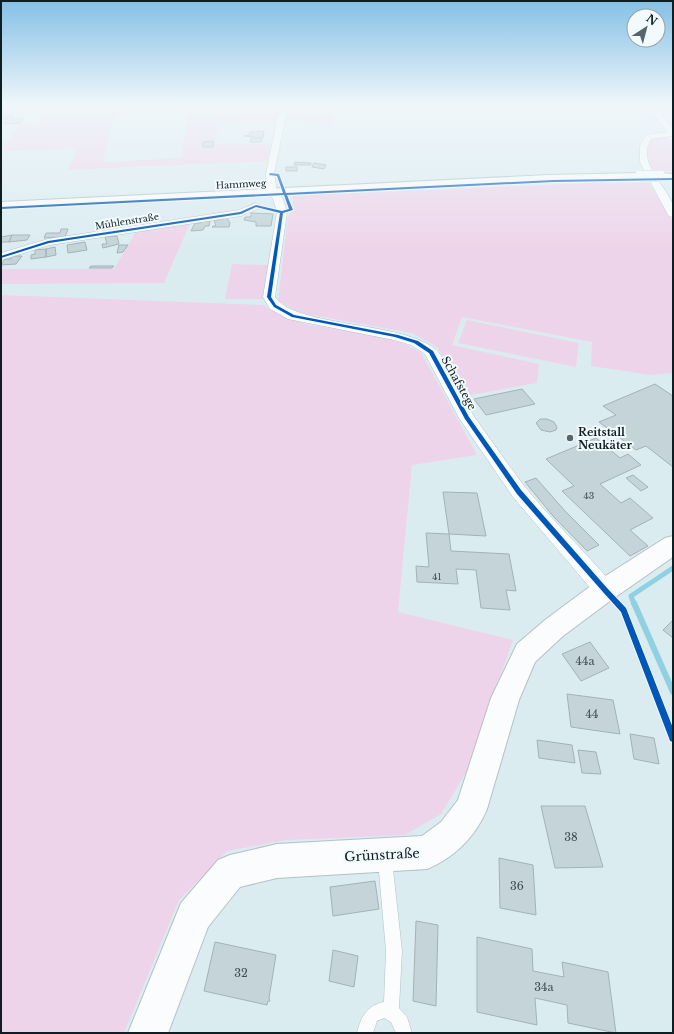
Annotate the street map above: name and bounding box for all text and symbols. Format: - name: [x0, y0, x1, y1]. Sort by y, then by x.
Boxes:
- north arrow: [626, 8, 666, 48]
- text: N: [644, 11, 661, 29]
- street label: Hammweg: [215, 177, 267, 191]
- street label: Mühlenstraße: [94, 211, 160, 231]
- street label: Schafstege: [438, 354, 480, 412]
- place label: Reitstall Neukäter: [578, 425, 633, 452]
- marker: Reitstall Neukäter: [565, 433, 575, 443]
- house number: 43: [584, 490, 594, 501]
- house number: 41: [432, 571, 442, 582]
- house number: 44a: [576, 654, 595, 668]
- house number: 44: [586, 707, 598, 721]
- house number: 38: [564, 830, 578, 844]
- street label: Grünstraße: [344, 845, 420, 865]
- house number: 36: [510, 879, 524, 893]
- house number: 32: [234, 966, 248, 980]
- house number: 34a: [534, 980, 555, 994]

